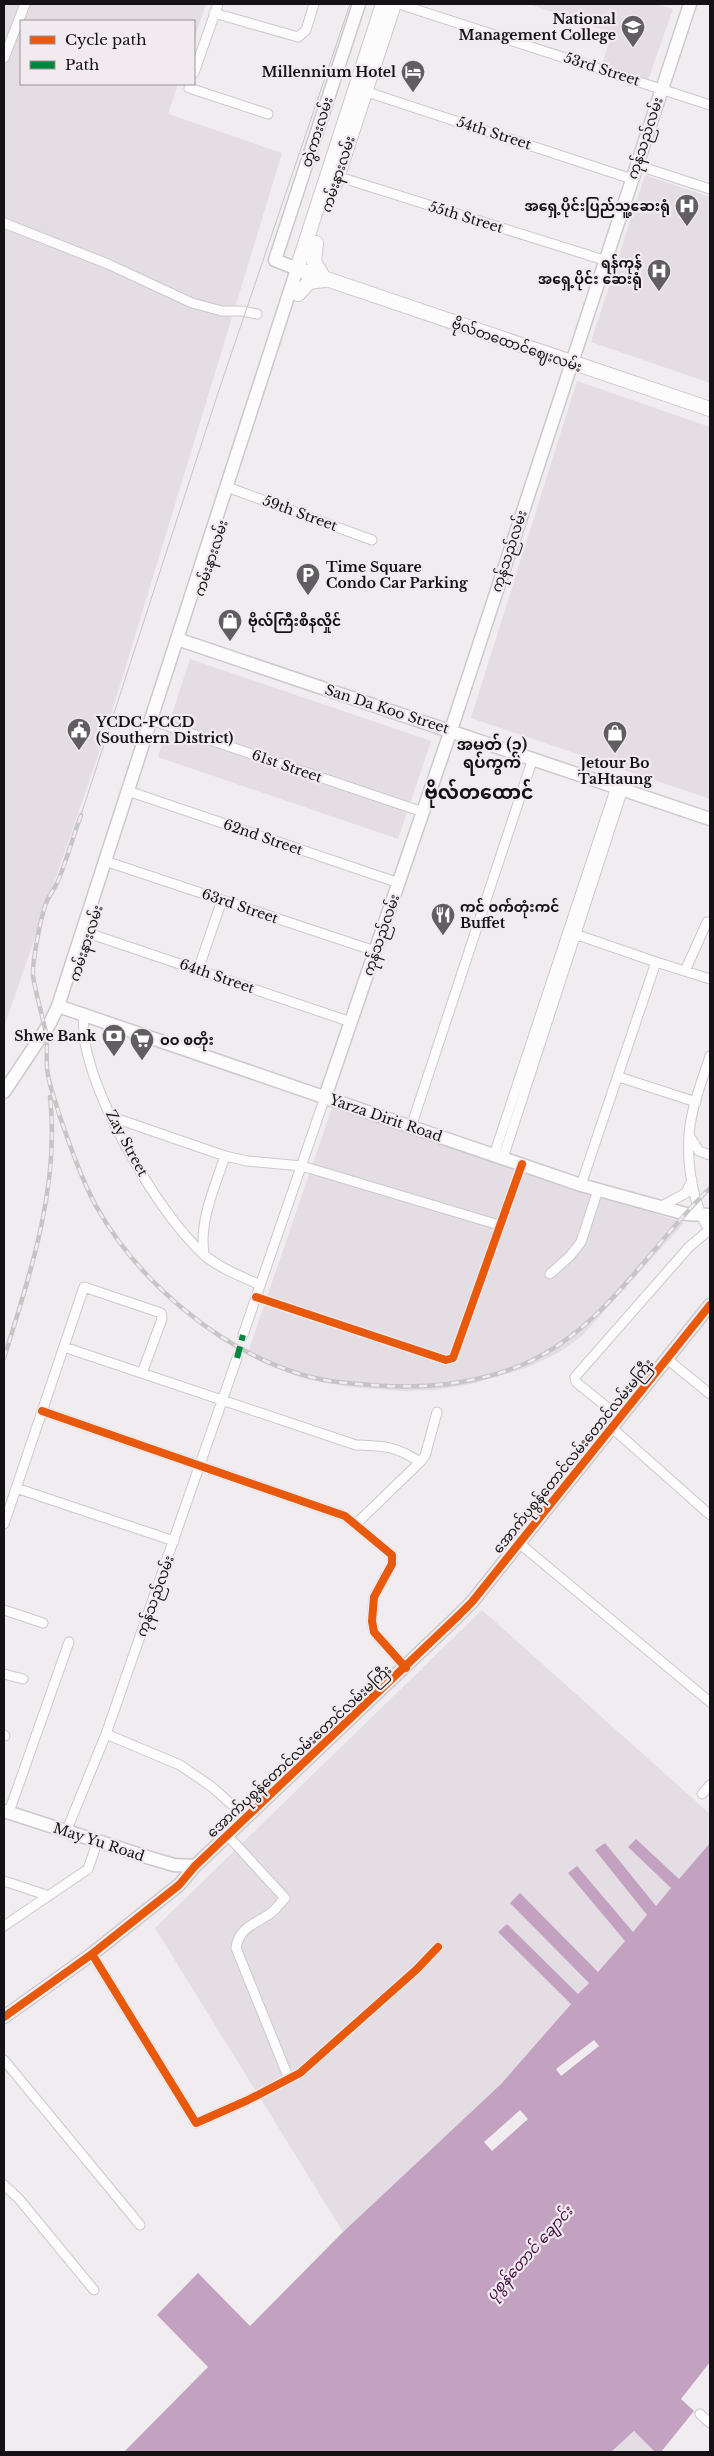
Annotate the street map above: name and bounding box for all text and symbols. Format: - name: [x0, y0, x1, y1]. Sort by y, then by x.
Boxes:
- place label: National Management College: [459, 10, 616, 44]
- school or university icon: National Management College: [620, 14, 646, 48]
- legend: [20, 20, 195, 85]
- text: Cycle path: [65, 30, 147, 49]
- street label: 53rd Street: [562, 48, 643, 90]
- text: Path: [65, 55, 99, 74]
- hotel icon: Millennium Hotel: [400, 59, 426, 93]
- place label: Millennium Hotel: [262, 63, 396, 81]
- street label: တွဲကားလမ်း: [296, 94, 339, 170]
- street label: ကုန်သည်လမ်း: [622, 94, 670, 182]
- street label: 54th Street: [455, 113, 534, 154]
- street label: ကမ်းနားလမ်း: [316, 133, 362, 215]
- hospital icon: အရှေ့ပိုင်းပြည်သူ့ဆေးရုံ: [674, 193, 700, 227]
- place label: အရှေ့ပိုင်းပြည်သူ့ဆေးရုံ: [525, 196, 670, 218]
- street label: 55th Street: [427, 197, 506, 237]
- place label: ရန်ကုန် အရှေ့ပိုင်း ဆေးရုံ: [538, 253, 642, 291]
- hospital icon: ရန်ကုန် အရှေ့ပိုင်း ဆေးရုံ: [646, 258, 672, 292]
- street label: ဗိုလ်တထောင်ဈေးလမ်း: [449, 313, 585, 379]
- street label: 59th Street: [260, 491, 340, 535]
- street label: ကုန်သည်လမ်း: [486, 507, 534, 595]
- street label: ကမ်းနားလမ်း: [189, 517, 235, 599]
- place label: Time Square Condo Car Parking: [326, 558, 468, 592]
- parking icon: Time Square Condo Car Parking: [295, 562, 321, 596]
- shop icon: ဗိုလ်ကြီးစိနလှိုင်: [217, 608, 243, 642]
- place label: ဗိုလ်ကြီးစိနလှိုင်: [248, 611, 341, 633]
- street label: San Da Koo Street: [323, 680, 452, 738]
- place label: YCDC-PCCD (Southern District): [95, 713, 233, 747]
- public building icon: YCDC-PCCD (Southern District): [66, 717, 92, 751]
- shop icon: Jetour Bo TaHtaung: [602, 720, 628, 754]
- district label: အမှတ် (၃) ရပ်ကွက်: [457, 733, 527, 776]
- street label: 61st Street: [250, 746, 325, 787]
- place label: Jetour Bo TaHtaung: [578, 754, 653, 788]
- district label: ဗိုလ်တထောင်: [425, 779, 533, 808]
- street label: 62nd Street: [221, 815, 306, 859]
- street label: 63rd Street: [199, 885, 281, 928]
- street label: ကုန်သည်လမ်း: [358, 892, 406, 979]
- place label: ကင် ဝက်တုံးကင် Buffet: [460, 897, 560, 932]
- street label: ကမ်းနားလမ်း: [64, 902, 110, 984]
- restaurant icon: ကင် ဝက်တုံးကင် Buffet: [430, 902, 456, 936]
- street label: 64th Street: [177, 955, 258, 997]
- bank icon: Shwe Bank: [101, 1023, 127, 1057]
- place label: Shwe Bank: [14, 1027, 97, 1045]
- supermarket icon: ဝဝ စတိုး: [129, 1027, 155, 1061]
- place label: ဝဝ စတိုး: [160, 1030, 214, 1052]
- street label: Yarza Dirit Road: [326, 1090, 445, 1146]
- street label: Zay Street: [102, 1107, 152, 1180]
- street label: အောက်ပုစွန်တောင်လမ်းတောင်လမ်းမကြီး: [488, 1354, 660, 1559]
- street label: ကုန်သည်လမ်း: [131, 1553, 181, 1640]
- street label: အောက်ပုစွန်တောင်လမ်းတောင်လမ်းမကြီး: [202, 1660, 397, 1844]
- street label: May Yu Road: [51, 1819, 147, 1865]
- water label: ပုစွန်တောင် ချောင်း: [481, 2201, 579, 2306]

